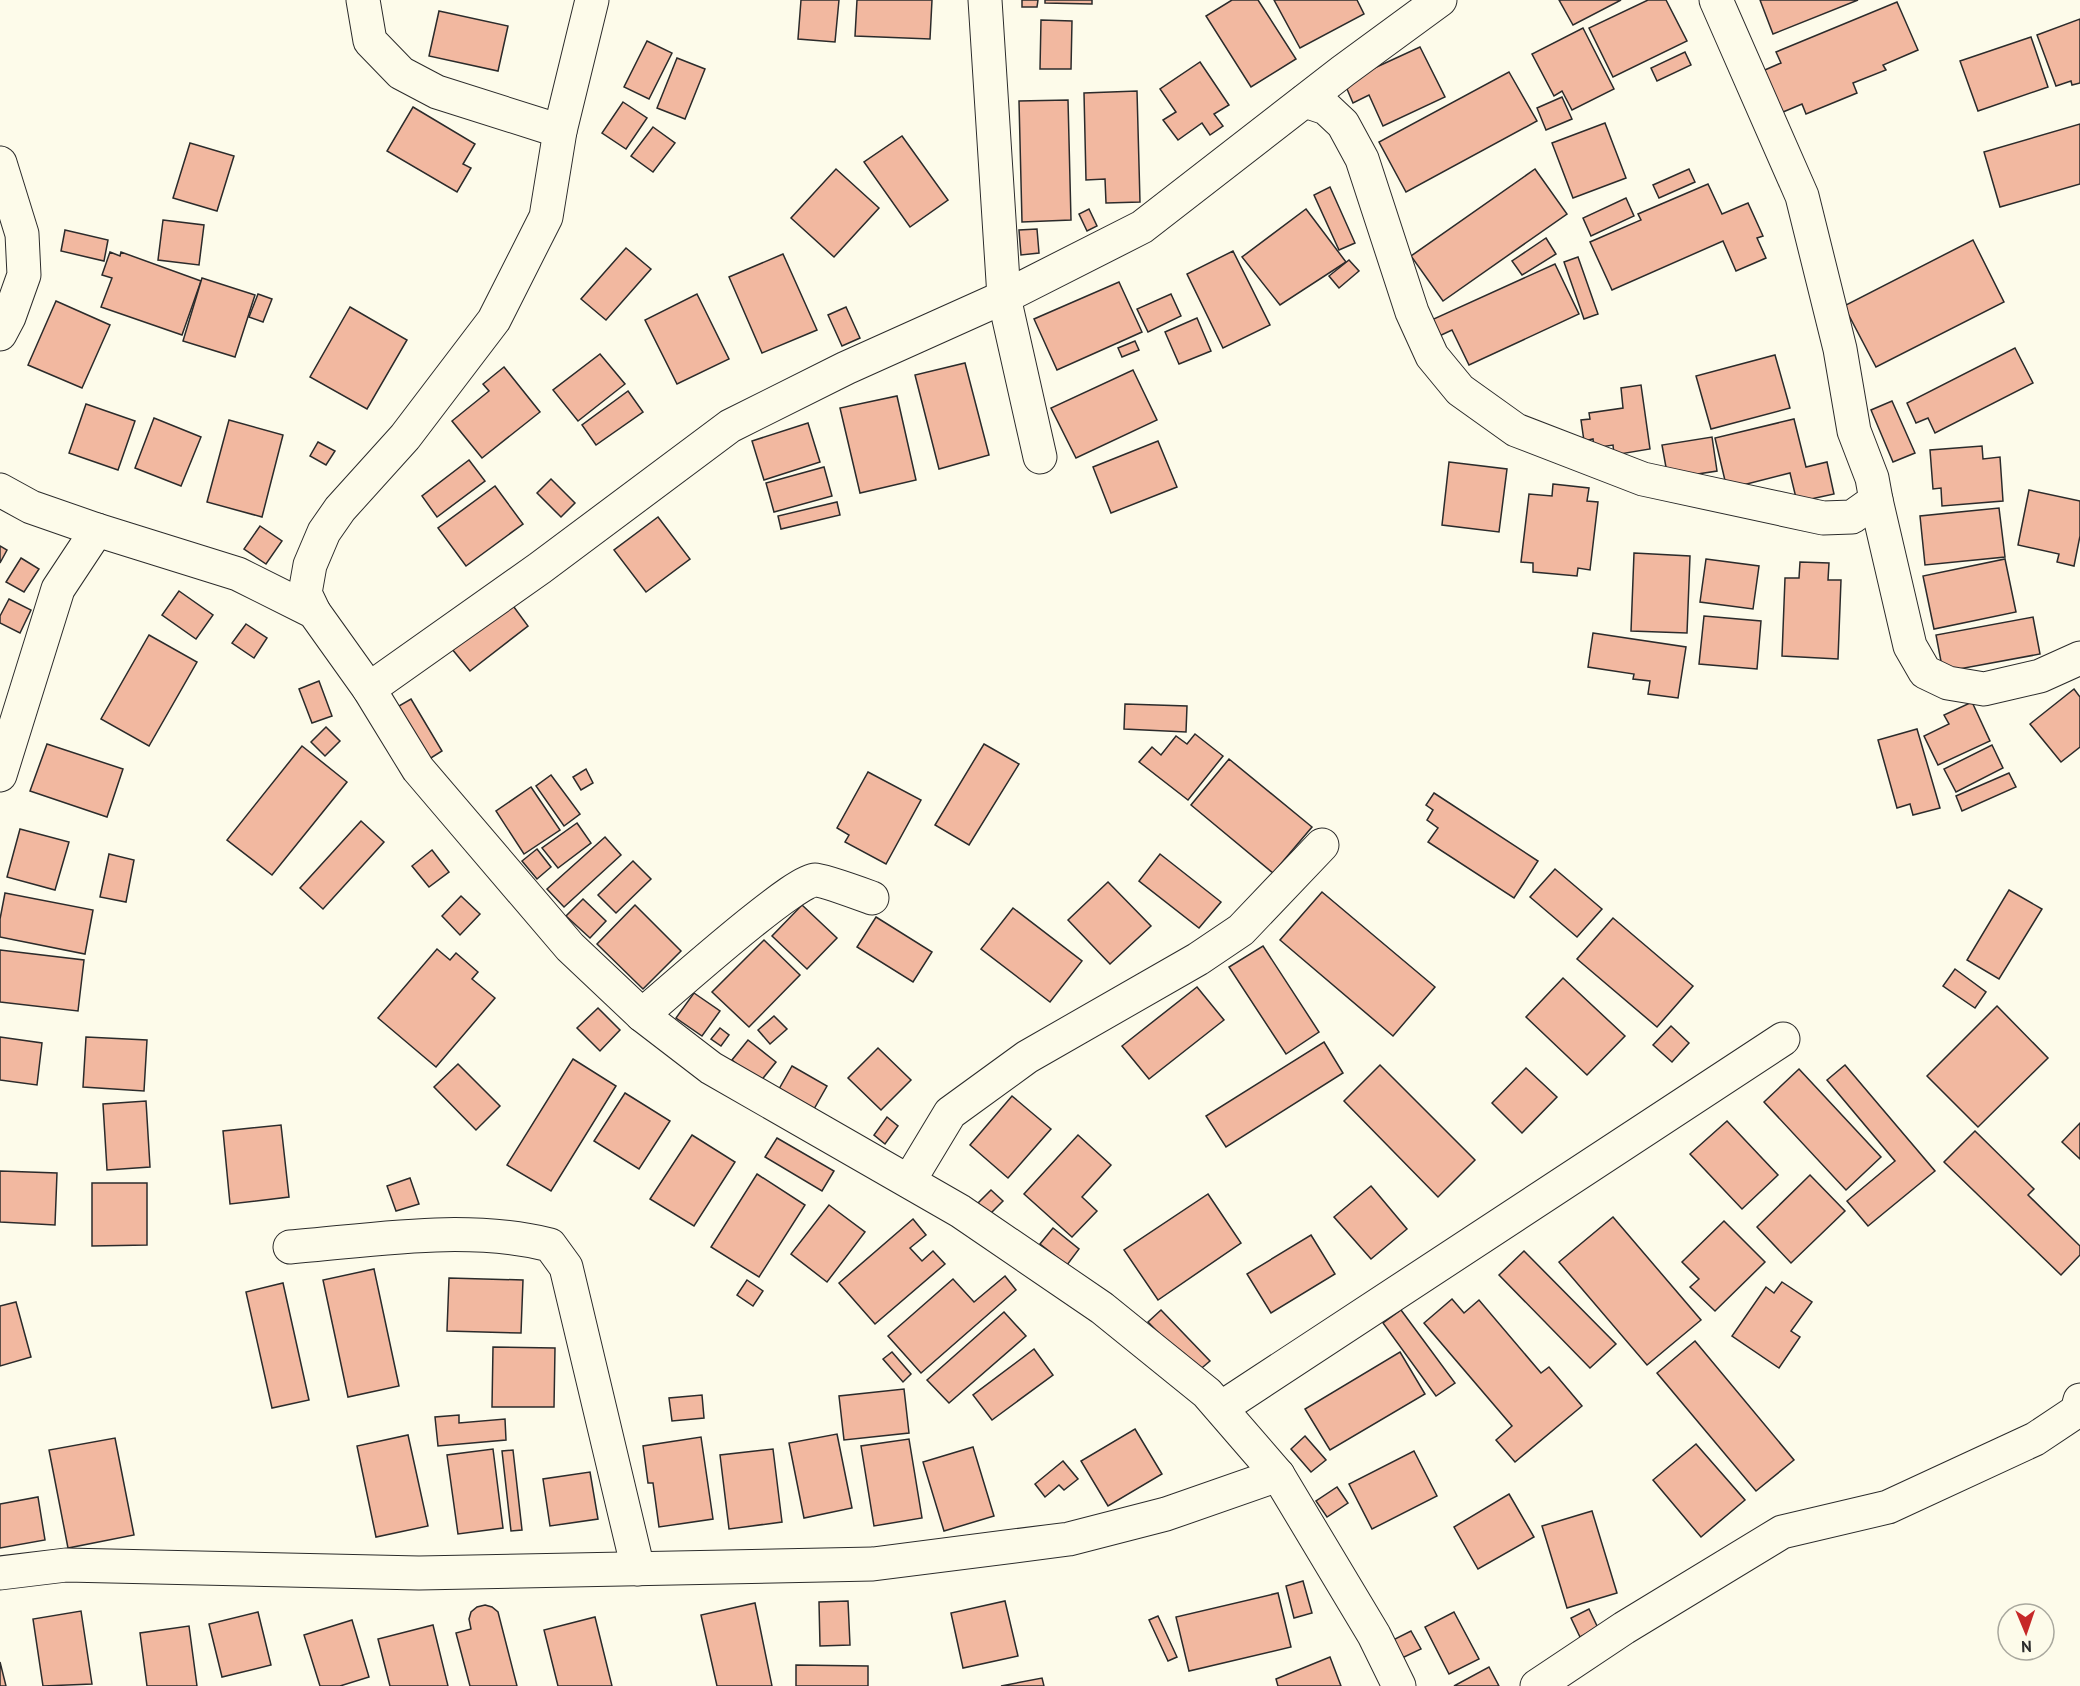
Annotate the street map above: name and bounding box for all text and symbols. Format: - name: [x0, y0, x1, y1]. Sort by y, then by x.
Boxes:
- north arrow: [1996, 1602, 2056, 1662]
- text: N: [2021, 1637, 2032, 1657]

